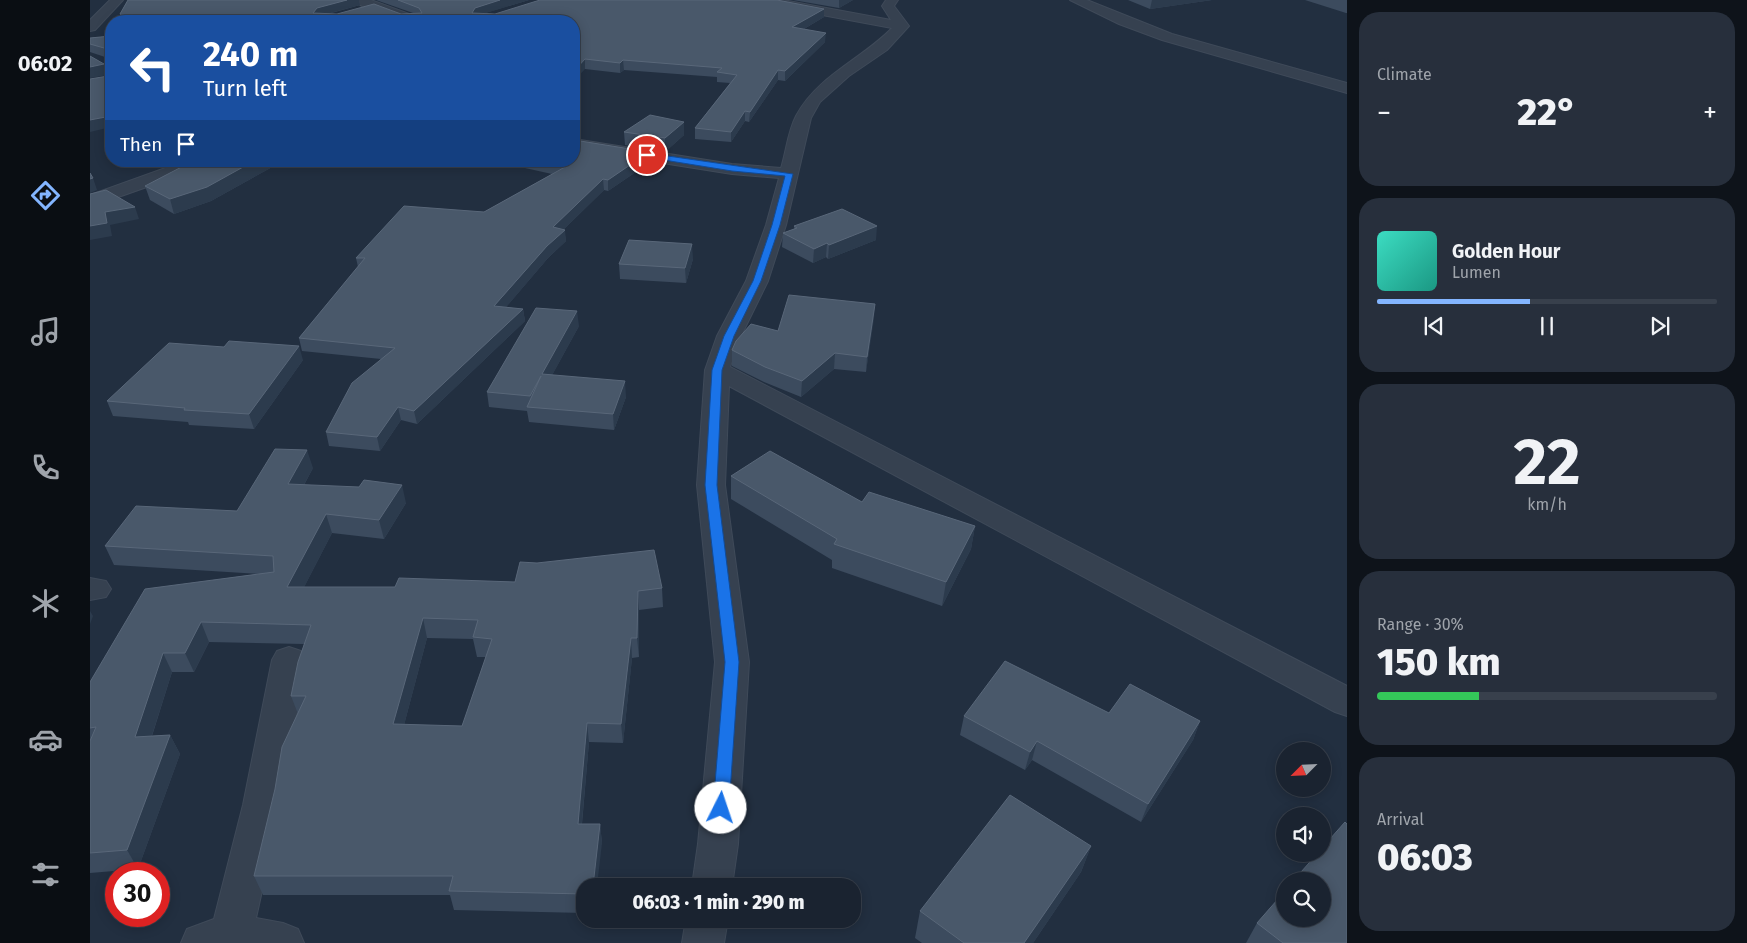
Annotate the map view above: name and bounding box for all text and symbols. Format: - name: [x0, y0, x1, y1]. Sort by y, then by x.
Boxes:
- text: 240 m: [203, 33, 298, 75]
- icon: left: [120, 35, 185, 100]
- text: 06:02: [18, 50, 72, 77]
- text: Climate: [1377, 65, 1432, 84]
- text: Turn left: [203, 75, 287, 102]
- text: 22°: [1517, 89, 1577, 135]
- text: −: [1377, 96, 1391, 129]
- text: +: [1703, 96, 1717, 129]
- icon: arrive: [172, 130, 200, 158]
- text: Then: [120, 133, 162, 156]
- pin: [626, 134, 668, 176]
- icon: arrive: [633, 141, 661, 169]
- icon: directions: [28, 178, 63, 213]
- text: Golden Hour: [1452, 240, 1561, 263]
- text: Lumen: [1452, 263, 1501, 282]
- icon: previous: [1420, 312, 1448, 340]
- icon: pause: [1533, 312, 1561, 340]
- icon: next: [1646, 312, 1674, 340]
- icon: music: [28, 314, 63, 349]
- text: 22: [1513, 423, 1581, 501]
- icon: phone: [28, 450, 63, 485]
- text: km/h: [1527, 495, 1567, 514]
- icon: climate: [28, 586, 63, 621]
- text: Range · 30%: [1377, 615, 1464, 634]
- text: 150 km: [1377, 639, 1500, 685]
- icon: car: [28, 722, 63, 757]
- north arrow: [1276, 742, 1331, 798]
- map controls: [1276, 742, 1331, 927]
- position arrow: [694, 781, 746, 833]
- button: sound: [1276, 807, 1331, 862]
- text: Arrival: [1377, 810, 1424, 829]
- text: 06:03: [1377, 834, 1473, 880]
- icon: filters: [28, 857, 63, 892]
- speed limit sign: 30: [105, 862, 170, 927]
- button: search: [1276, 872, 1331, 927]
- text: 06:03 · 1 min · 290 m: [632, 891, 805, 914]

